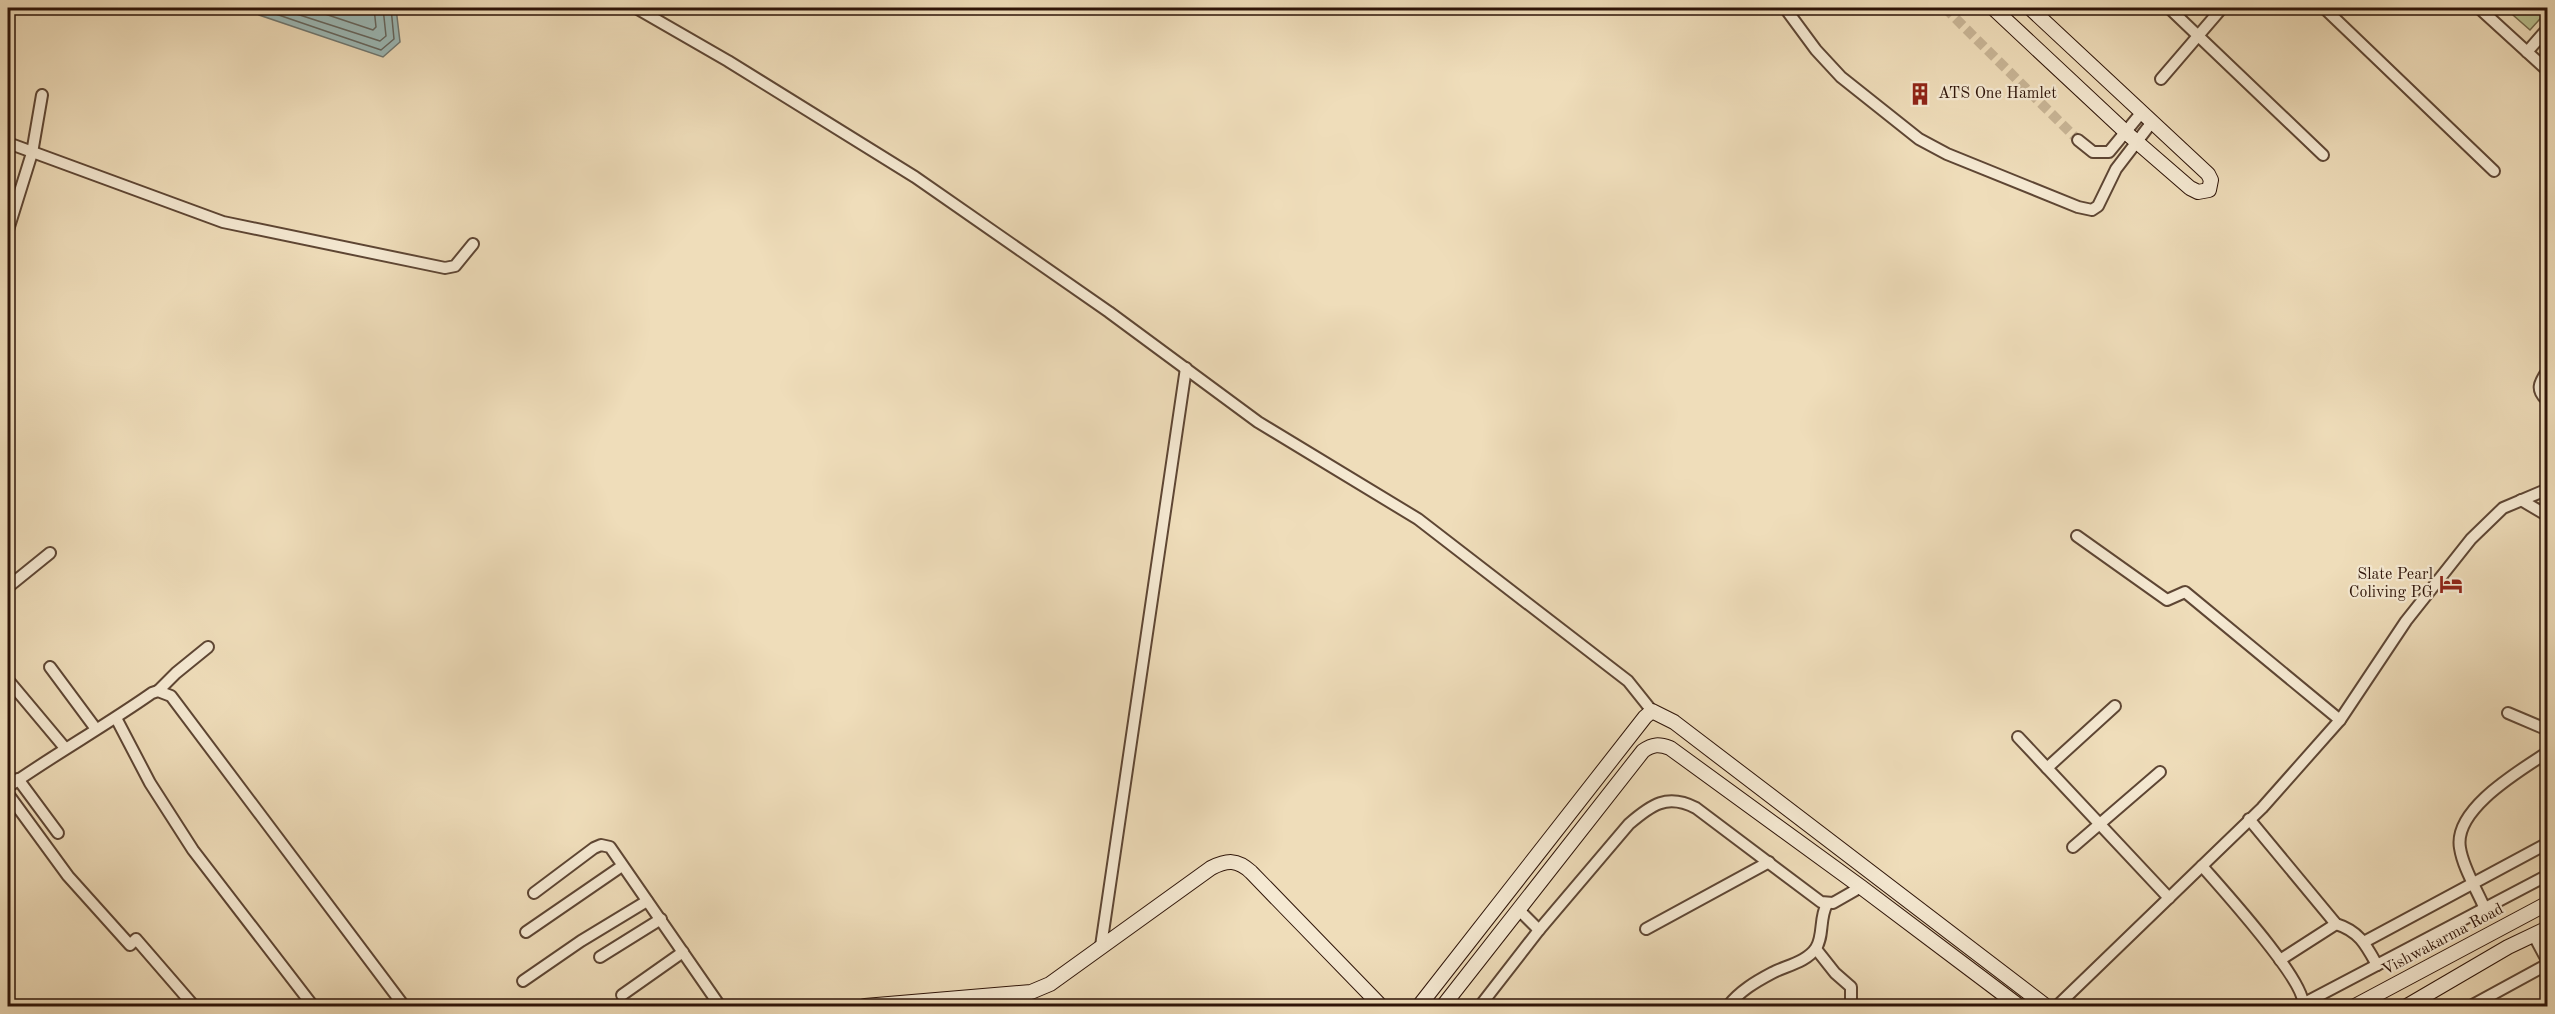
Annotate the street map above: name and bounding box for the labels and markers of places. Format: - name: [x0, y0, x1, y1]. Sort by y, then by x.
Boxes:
- building icon: ATS One Hamlet: [1907, 81, 1933, 107]
- place label: ATS One Hamlet: [1938, 86, 2057, 102]
- place label: Slate Pearl Coliving PG: [2349, 567, 2433, 601]
- hotel icon: Slate Pearl Coliving PG: [2438, 571, 2464, 597]

